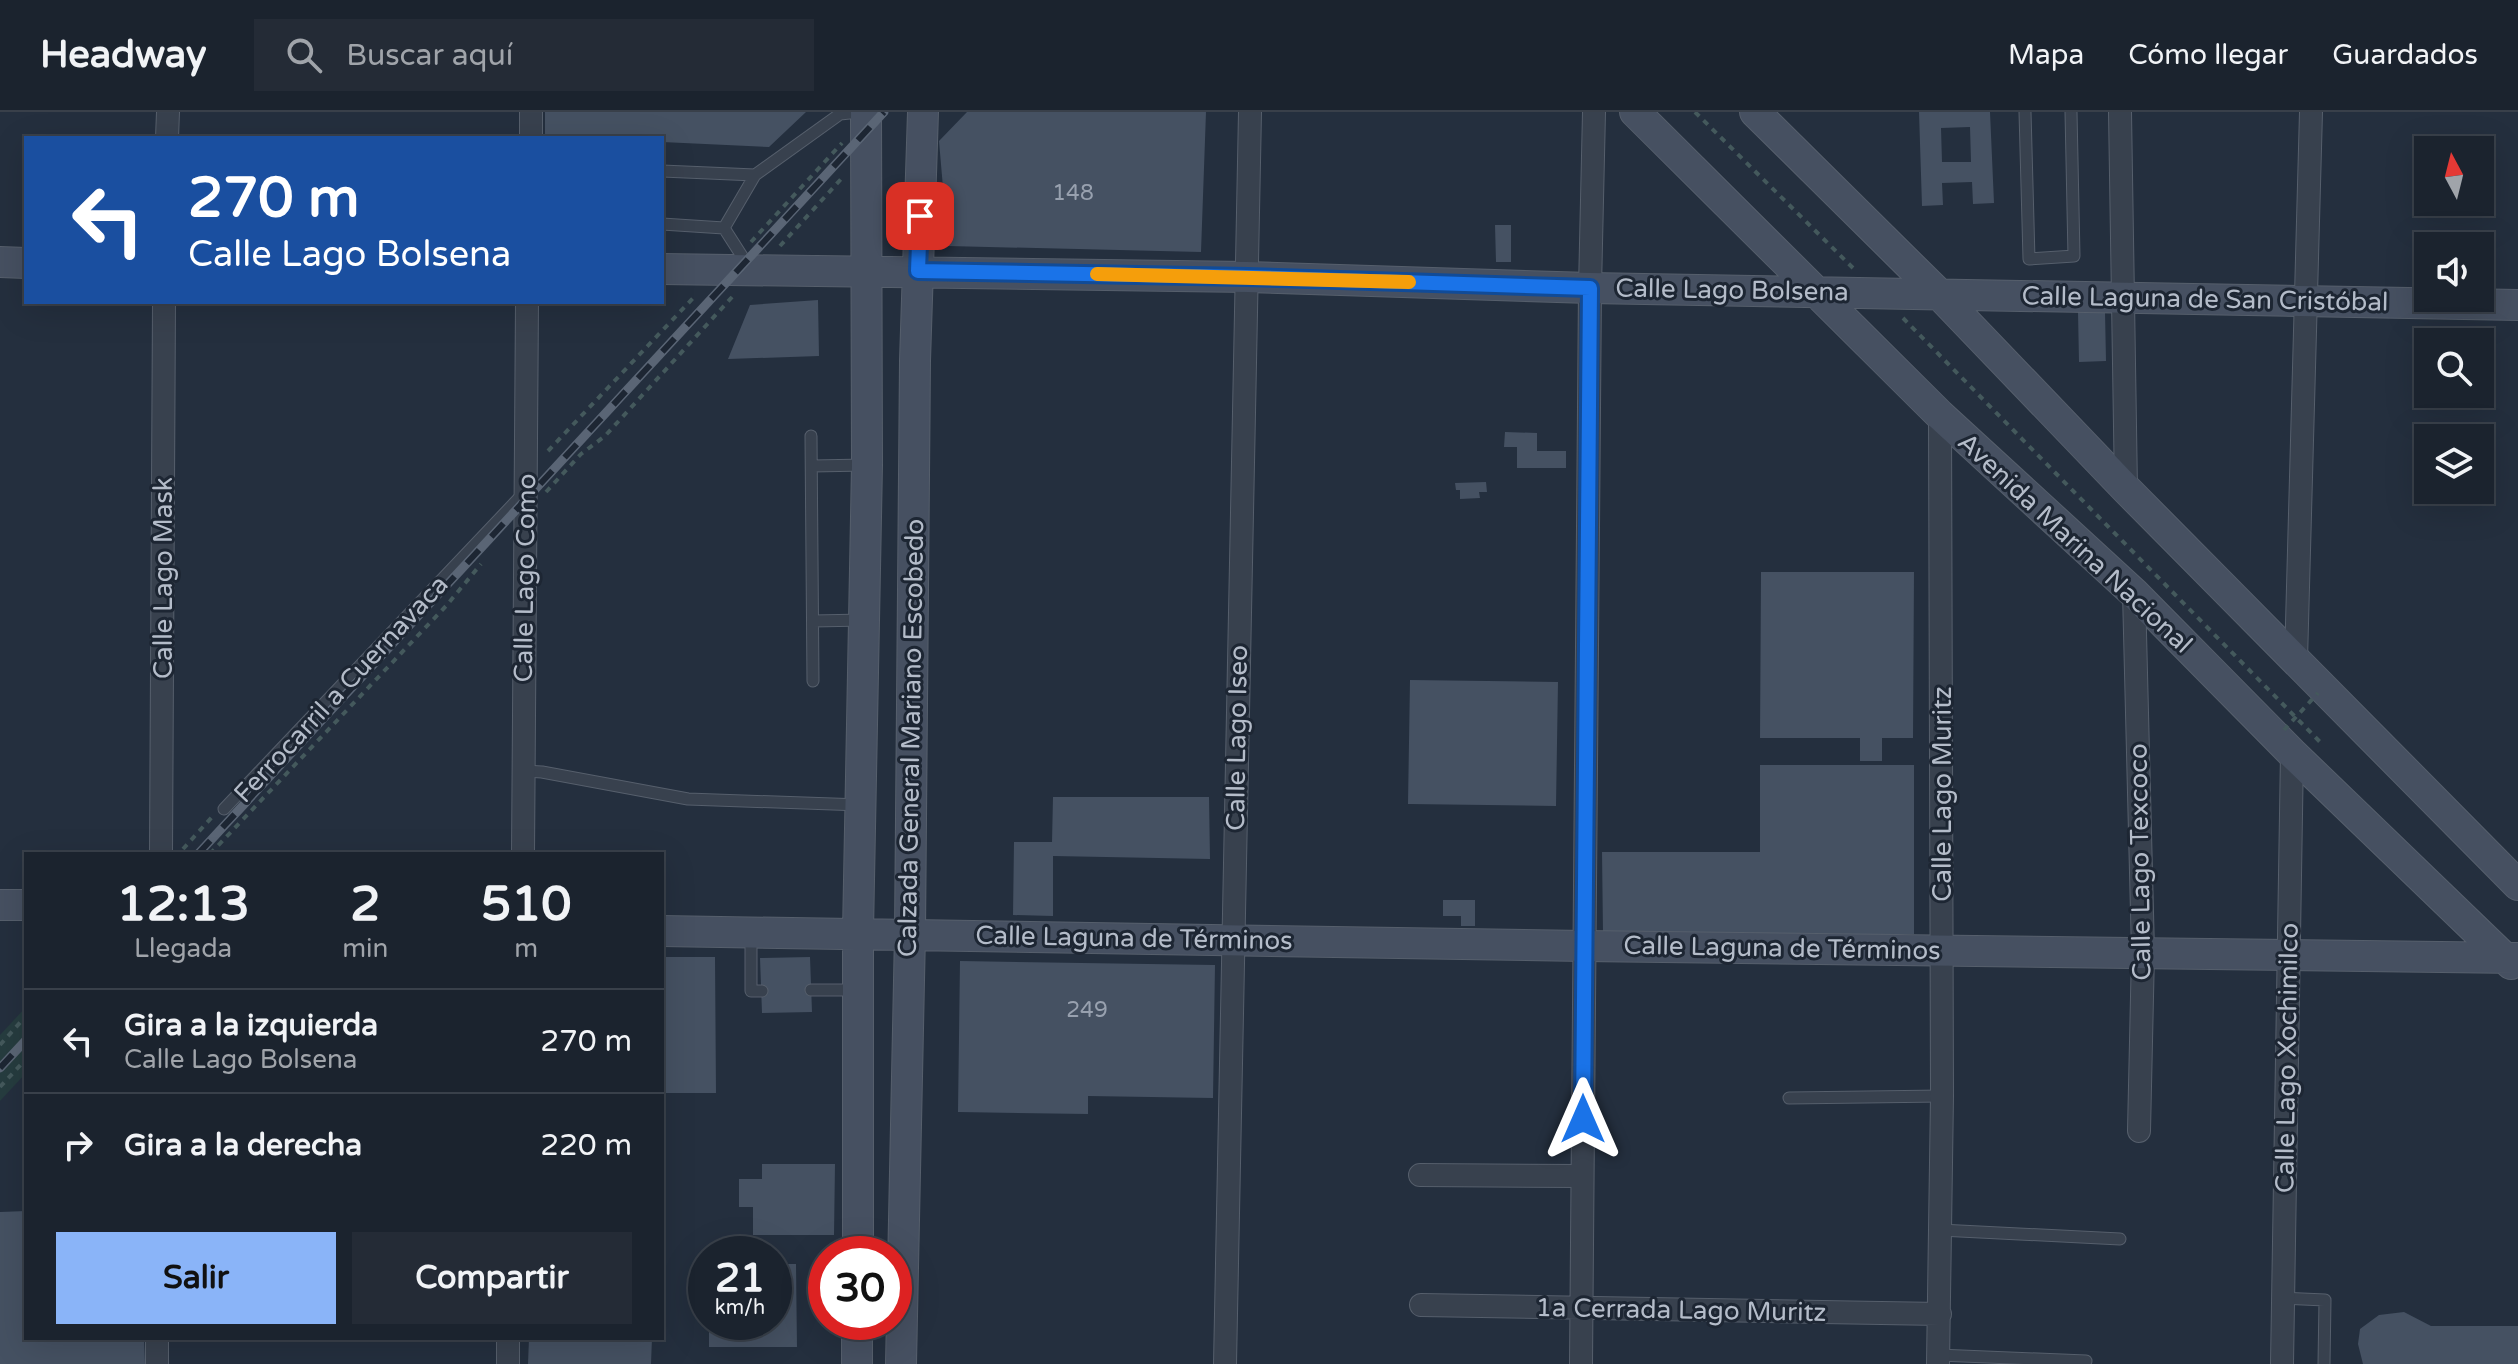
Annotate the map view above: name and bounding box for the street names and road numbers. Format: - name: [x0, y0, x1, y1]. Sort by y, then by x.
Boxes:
- street label: Calle Lago Bolsena: [1615, 272, 1849, 308]
- street label: Calle Laguna de San Cristóbal: [2021, 280, 2389, 318]
- street label: Avenida Marina Nacional: [1952, 426, 2198, 660]
- street label: Calle Lago Como: [508, 473, 542, 683]
- street label: Calle Lago Mask: [148, 477, 179, 679]
- street label: Calzada General Mariano Escobedo: [892, 519, 930, 957]
- street label: Ferrocarril a Cuernavaca: [228, 569, 454, 809]
- street label: Calle Lago Iseo: [1220, 645, 1254, 831]
- street label: Calle Lago Muritz: [1927, 686, 1958, 902]
- street label: Calle Lago Texcoco: [2122, 743, 2158, 981]
- street label: Calle Laguna de Términos: [975, 920, 1293, 956]
- street label: Calle Lago Xochimilco: [2269, 923, 2305, 1193]
- street label: Calle Laguna de Términos: [1623, 930, 1941, 966]
- street label: 1a Cerrada Lago Muritz: [1535, 1292, 1827, 1328]

